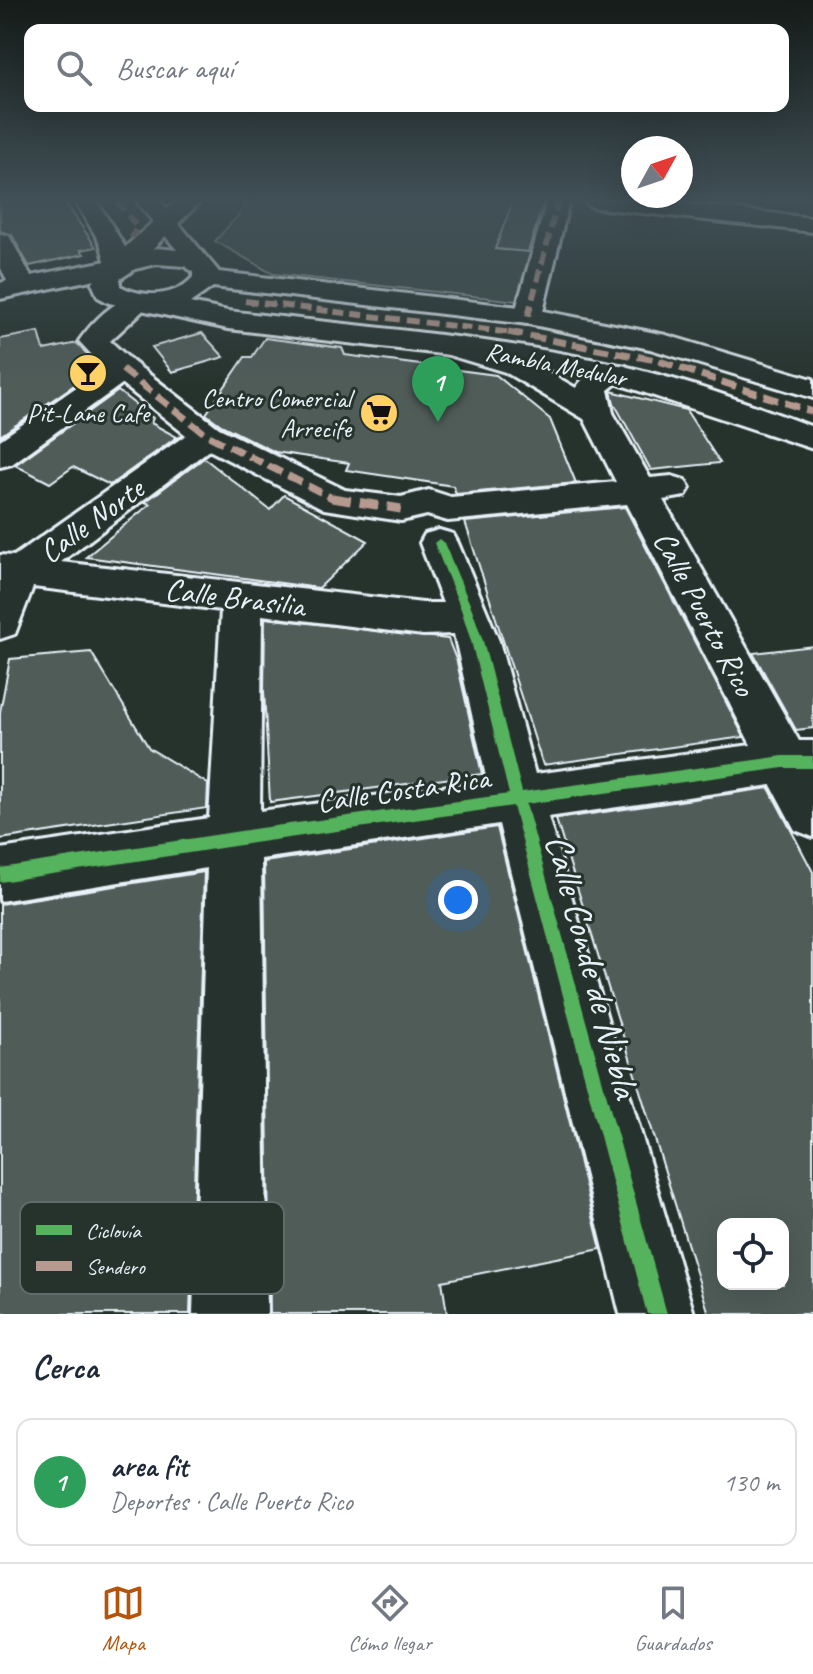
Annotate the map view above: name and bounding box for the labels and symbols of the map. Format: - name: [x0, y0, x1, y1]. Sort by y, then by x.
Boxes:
- north arrow: [621, 136, 693, 208]
- street label: Rambla Medular: [483, 335, 632, 395]
- bar icon: Pit-Lane Cafe: [67, 352, 109, 394]
- pin: 1: [412, 356, 464, 422]
- place label: Centro Comercial Arrecife: [202, 382, 356, 445]
- supermarket icon: Centro Comercial Arrecife: [358, 392, 400, 434]
- place label: Pit-Lane Cafe: [27, 397, 152, 430]
- street label: Calle Norte: [31, 467, 154, 572]
- street label: Calle Puerto Rico: [644, 524, 766, 704]
- street label: Calle Brasilia: [163, 569, 310, 627]
- street label: Calle Costa Rica: [314, 757, 495, 822]
- street label: Calle Conde de Niebla: [535, 829, 651, 1106]
- your location: [438, 880, 478, 920]
- legend: [20, 1202, 284, 1294]
- text: Ciclovía: [86, 1217, 142, 1245]
- text: Sendero: [86, 1253, 146, 1281]

